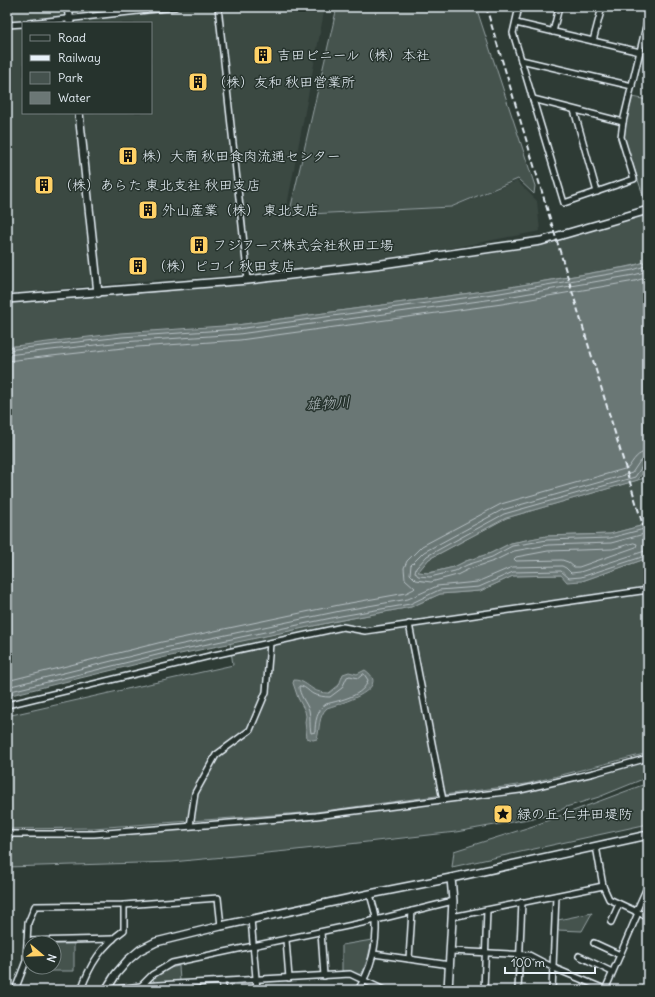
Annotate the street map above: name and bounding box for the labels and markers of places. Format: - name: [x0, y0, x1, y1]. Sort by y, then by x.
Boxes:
- building icon: 吉田ビニール（株）本社: [252, 44, 274, 66]
- place label: 吉田ビニール（株）本社: [277, 46, 430, 64]
- building icon: （株）友和 秋田営業所: [187, 71, 209, 93]
- place label: （株）友和 秋田営業所: [212, 73, 355, 91]
- building icon: 株）大商 秋田食肉流通センター: [117, 145, 139, 167]
- place label: 株）大商 秋田食肉流通センター: [142, 147, 341, 165]
- building icon: （株）あらた 東北支社 秋田支店: [33, 174, 55, 196]
- place label: （株）あらた 東北支社 秋田支店: [58, 176, 261, 194]
- building icon: 外山産業（株） 東北支店: [137, 199, 159, 221]
- place label: 外山産業（株） 東北支店: [162, 201, 319, 219]
- building icon: フジフーズ株式会社秋田工場: [188, 234, 210, 256]
- place label: フジフーズ株式会社秋田工場: [213, 236, 394, 254]
- building icon: （株）ピコイ 秋田支店: [127, 255, 149, 277]
- place label: （株）ピコイ 秋田支店: [152, 257, 295, 275]
- place icon: 緑の丘 仁井田堤防: [492, 803, 514, 825]
- place label: 緑の丘 仁井田堤防: [517, 805, 632, 823]

